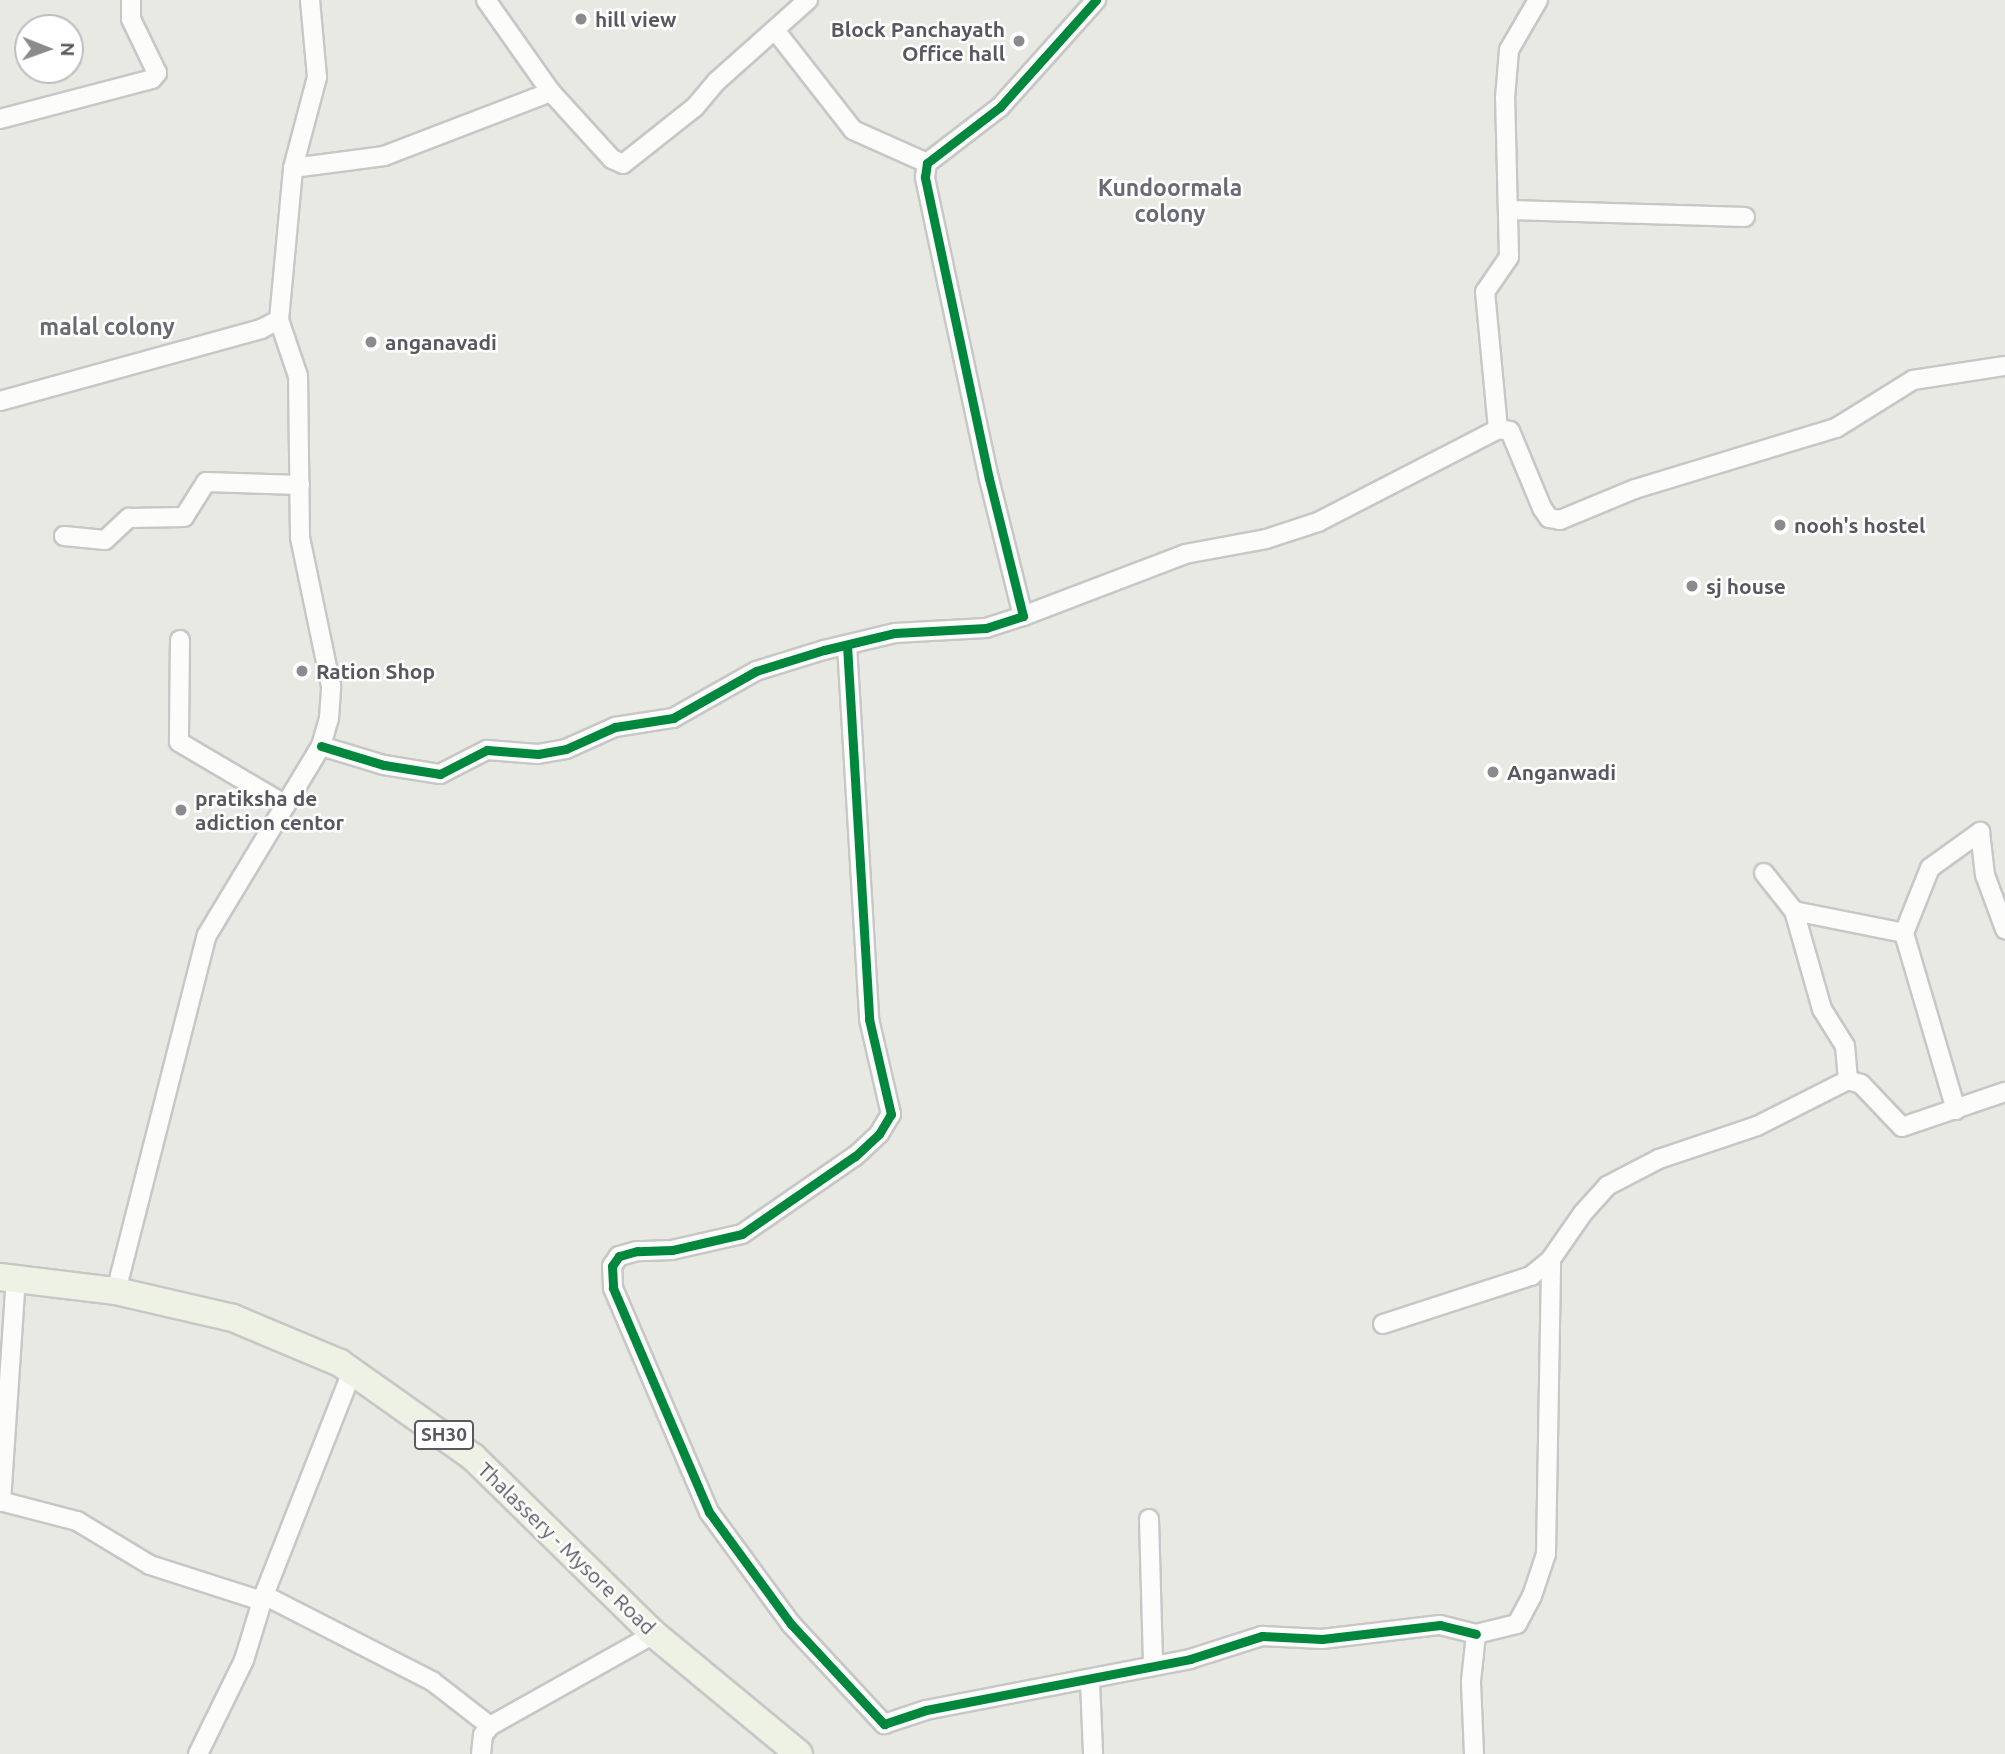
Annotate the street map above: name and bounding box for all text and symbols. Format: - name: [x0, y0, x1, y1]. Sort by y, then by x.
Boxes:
- place label: hill view: [595, 6, 676, 32]
- marker: hill view: [573, 11, 589, 27]
- north arrow: [14, 14, 84, 84]
- place label: Block Panchayath Office hall: [831, 16, 1005, 66]
- marker: Block Panchayath Office hall: [1011, 33, 1027, 49]
- text: N: [57, 42, 79, 57]
- district label: Kundoormala colony: [1098, 174, 1242, 228]
- district label: malal colony: [39, 313, 175, 341]
- place label: anganavadi: [385, 329, 497, 355]
- marker: anganavadi: [363, 334, 379, 350]
- place label: nooh's hostel: [1794, 512, 1925, 538]
- marker: nooh's hostel: [1772, 517, 1788, 533]
- place label: sj house: [1706, 573, 1786, 599]
- marker: sj house: [1684, 578, 1700, 594]
- place label: Ration Shop: [316, 658, 435, 684]
- marker: Ration Shop: [294, 663, 310, 679]
- place label: Anganwadi: [1507, 759, 1616, 785]
- marker: Anganwadi: [1485, 764, 1501, 780]
- place label: pratiksha de adiction centor: [195, 785, 344, 835]
- marker: pratiksha de adiction centor: [173, 802, 189, 818]
- road number: SH30: [412, 1420, 476, 1450]
- street label: Thalassery - Mysore Road: [473, 1456, 661, 1640]

